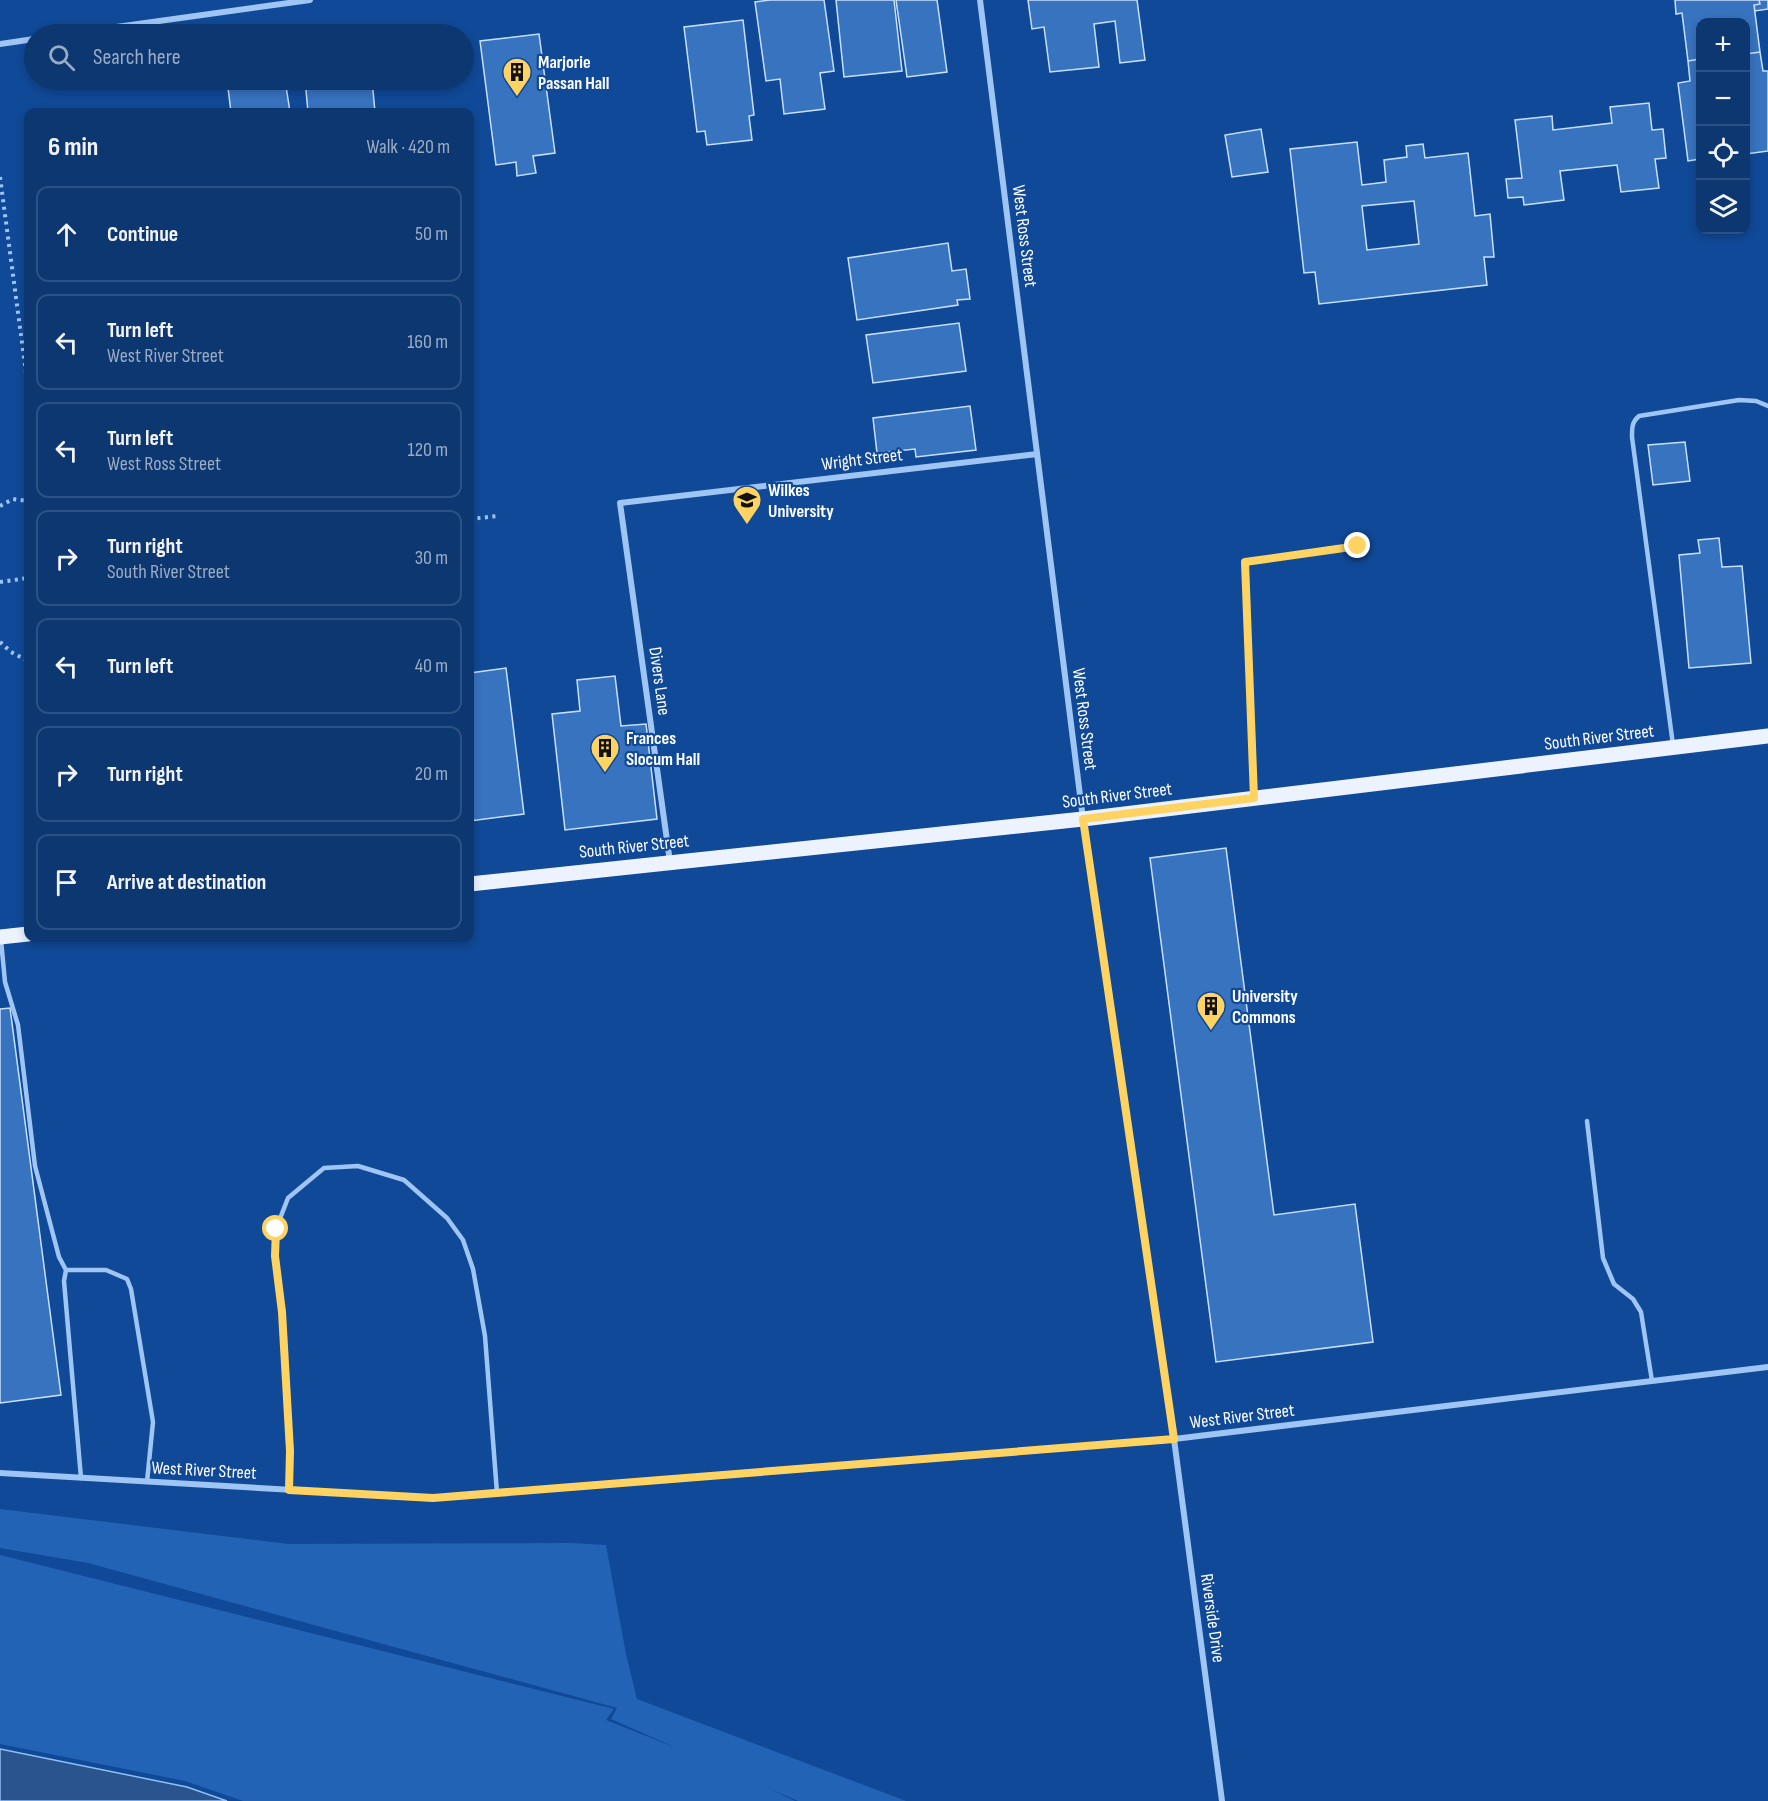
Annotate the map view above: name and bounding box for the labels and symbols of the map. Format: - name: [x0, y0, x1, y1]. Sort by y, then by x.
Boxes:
- place label: Marjorie Passan Hall: [538, 52, 609, 94]
- building icon: Marjorie Passan Hall: [501, 56, 533, 98]
- street label: West Ross Street: [1008, 184, 1041, 289]
- street label: Wright Street: [820, 444, 904, 475]
- place label: Wilkes University: [768, 480, 834, 522]
- school or university icon: Wilkes University: [731, 484, 763, 526]
- route end: [1344, 532, 1370, 558]
- street label: Divers Lane: [644, 645, 675, 717]
- street label: West Ross Street: [1068, 667, 1101, 772]
- street label: South River Street: [1543, 720, 1656, 755]
- place label: Frances Slocum Hall: [626, 728, 700, 770]
- building icon: Frances Slocum Hall: [589, 732, 621, 774]
- street label: South River Street: [1061, 778, 1174, 813]
- street label: South River Street: [578, 830, 691, 863]
- place label: University Commons: [1232, 986, 1298, 1028]
- building icon: University Commons: [1195, 990, 1227, 1032]
- route start: [262, 1215, 288, 1241]
- street label: West River Street: [1189, 1400, 1296, 1433]
- street label: West River Street: [151, 1457, 258, 1484]
- street label: Riverside Drive: [1196, 1572, 1229, 1664]

